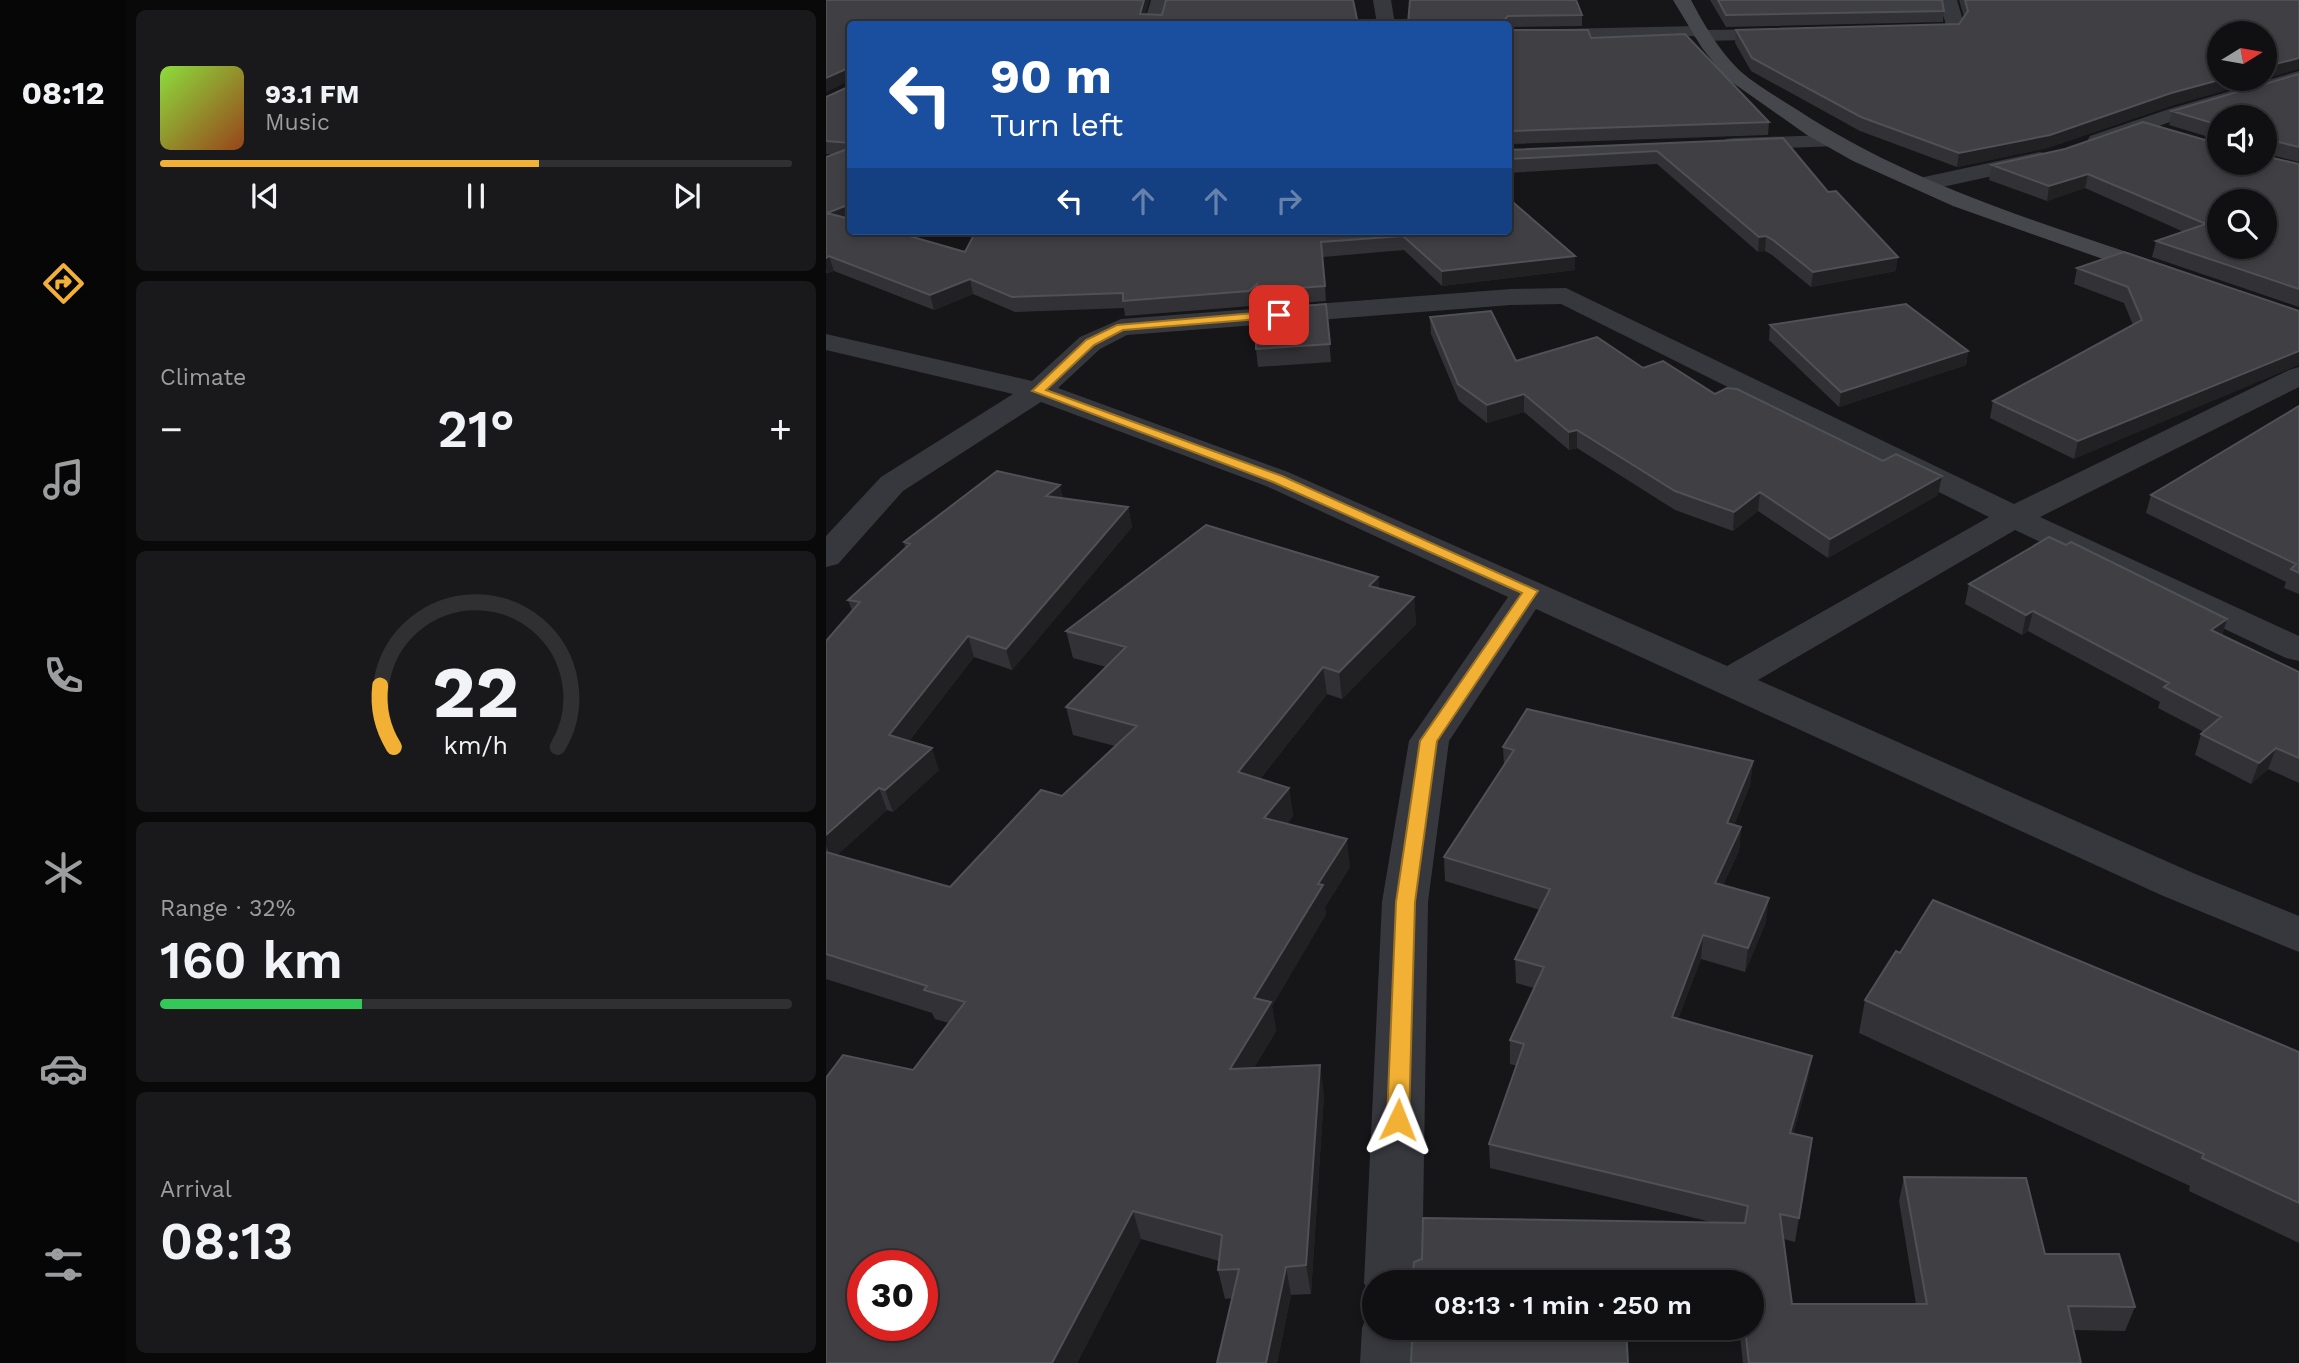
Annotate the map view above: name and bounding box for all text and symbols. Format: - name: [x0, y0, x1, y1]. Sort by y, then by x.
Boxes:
- north arrow: [2207, 21, 2277, 91]
- map controls: [2207, 21, 2277, 259]
- text: 90 m: [990, 47, 1112, 105]
- icon: left: [875, 49, 966, 140]
- text: 08:12: [21, 74, 105, 112]
- text: 93.1 FM: [265, 79, 359, 109]
- button: sound: [2207, 105, 2277, 175]
- text: Turn left: [990, 106, 1123, 144]
- text: Music: [265, 109, 330, 136]
- icon: previous: [246, 177, 284, 215]
- icon: pause: [457, 177, 495, 215]
- icon: next: [668, 177, 706, 215]
- icon: left: [1051, 182, 1089, 220]
- icon: ahead: [1124, 182, 1162, 220]
- icon: ahead: [1197, 182, 1235, 220]
- icon: right: [1270, 182, 1308, 220]
- button: search: [2207, 189, 2277, 259]
- icon: directions: [39, 259, 88, 308]
- pin: [1249, 285, 1309, 345]
- icon: arrive: [1260, 296, 1298, 334]
- text: Climate: [160, 364, 246, 391]
- text: 21°: [437, 399, 515, 460]
- text: −: [160, 407, 183, 451]
- text: +: [769, 407, 792, 451]
- icon: music: [39, 455, 88, 504]
- text: 22: [433, 650, 519, 736]
- icon: phone: [39, 651, 88, 700]
- text: km/h: [444, 731, 508, 760]
- icon: climate: [39, 848, 88, 897]
- text: Range · 32%: [160, 895, 295, 922]
- text: 160 km: [160, 930, 343, 991]
- icon: car: [39, 1044, 88, 1093]
- position arrow: [1361, 1083, 1435, 1157]
- text: Arrival: [160, 1176, 232, 1203]
- text: 08:13: [160, 1211, 293, 1272]
- icon: filters: [39, 1240, 88, 1289]
- speed limit sign: 30: [847, 1250, 938, 1341]
- text: 08:13 · 1 min · 250 m: [1434, 1290, 1692, 1320]

